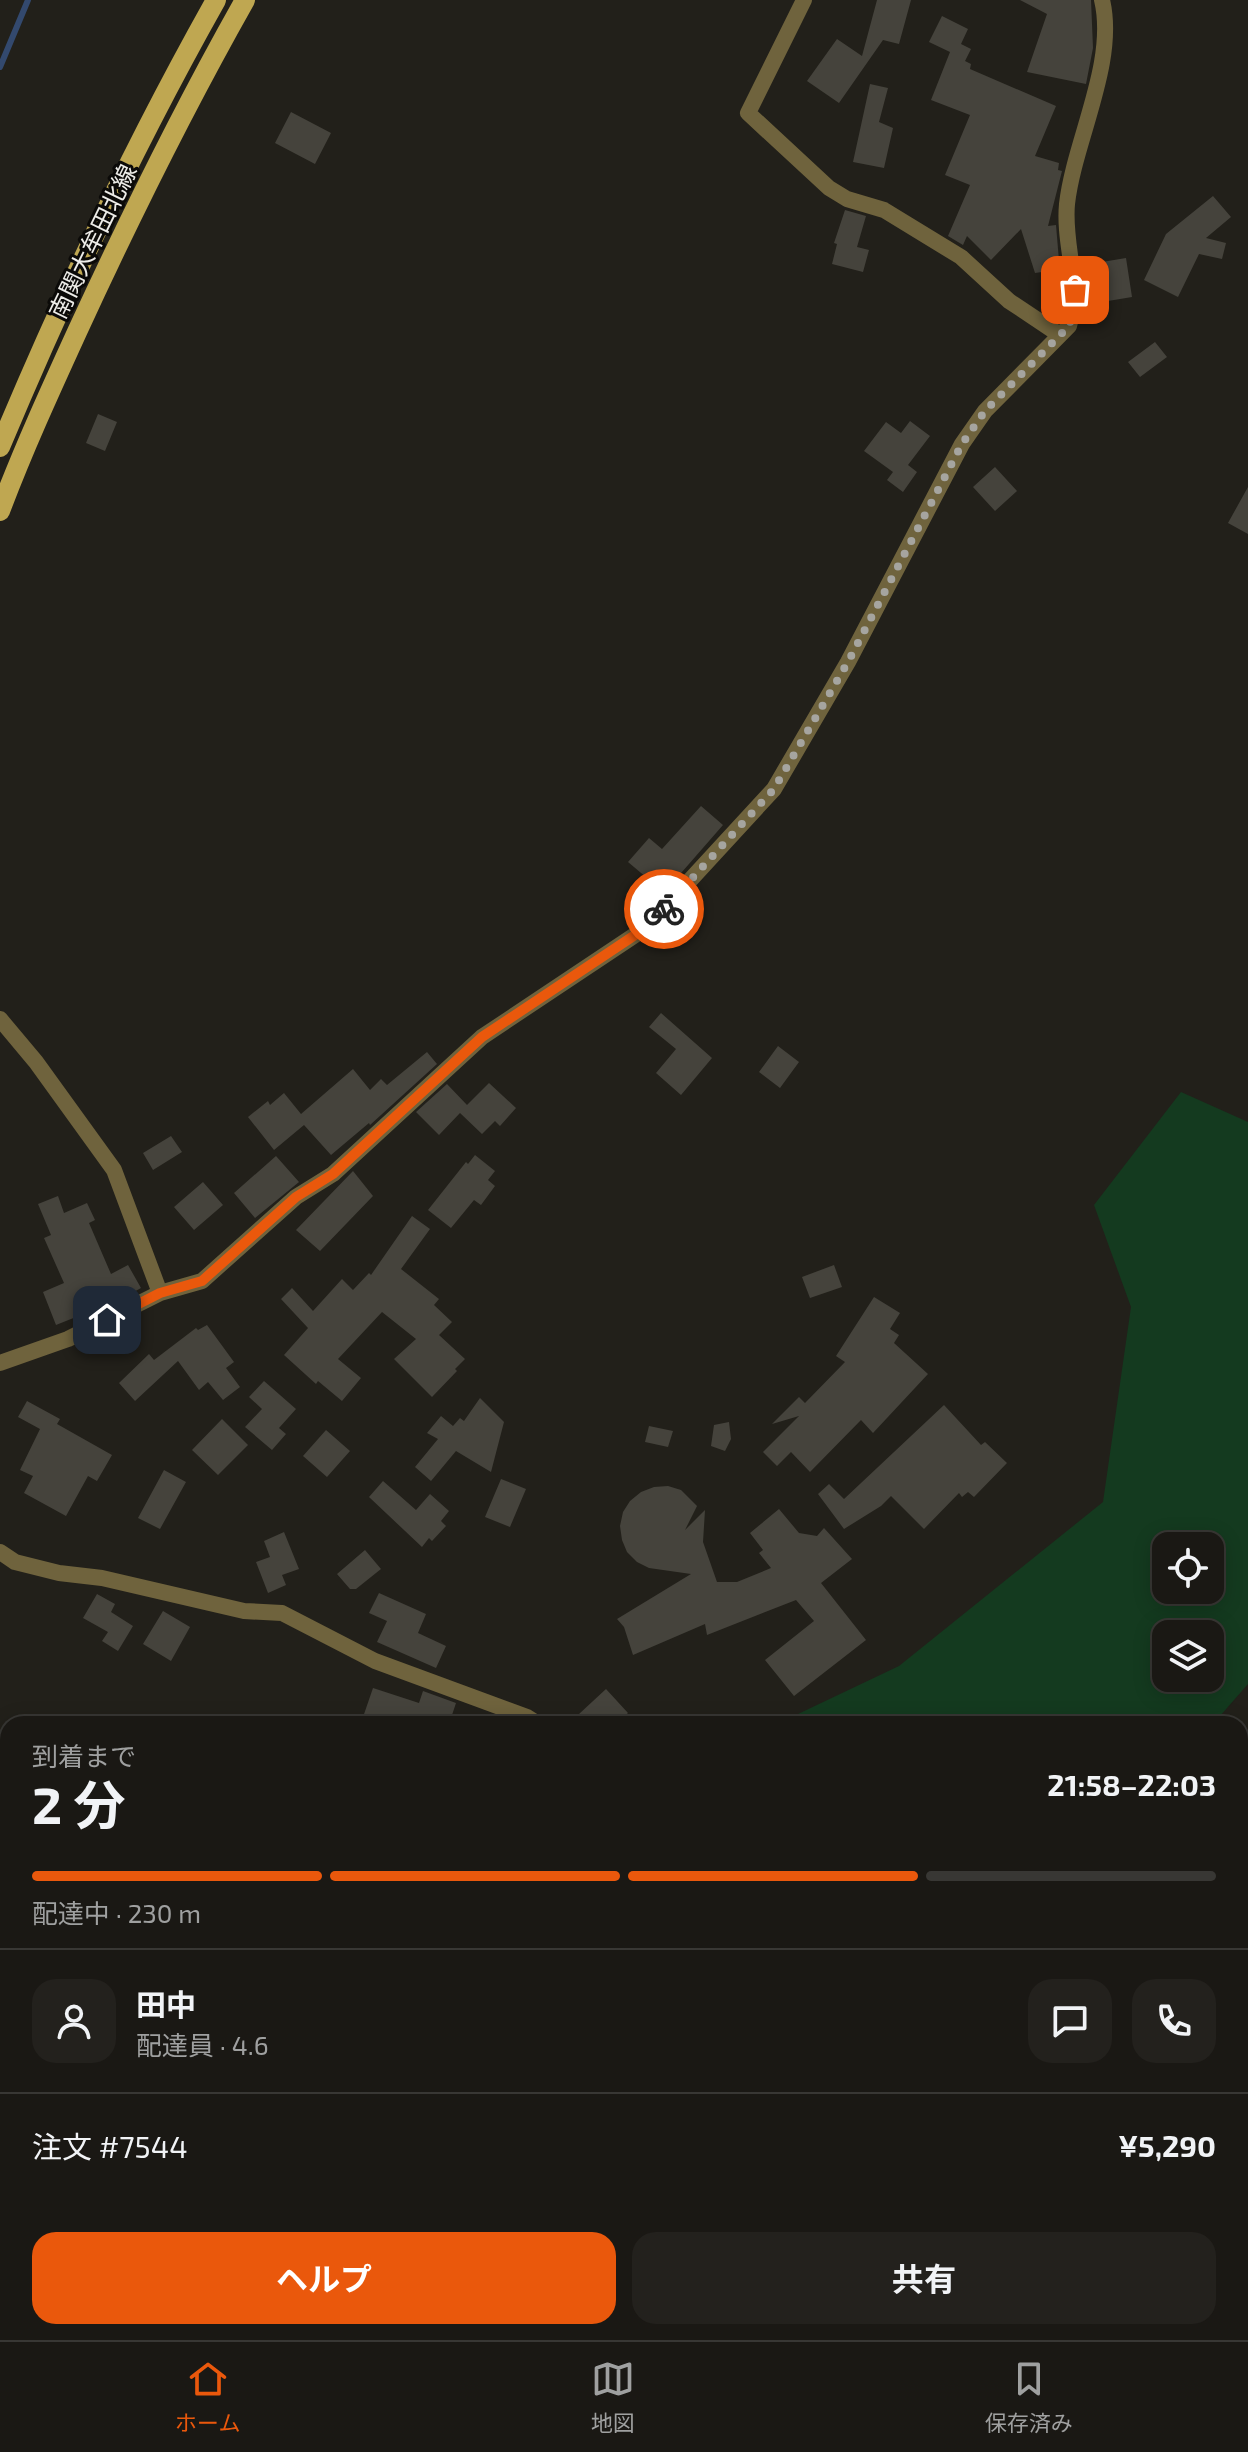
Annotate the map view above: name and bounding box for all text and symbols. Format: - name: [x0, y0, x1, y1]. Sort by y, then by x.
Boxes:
- street label: 南関大牟田北線: [42, 159, 142, 323]
- pin: [1041, 256, 1109, 324]
- icon: bag: [1053, 268, 1097, 312]
- courier: [624, 869, 704, 949]
- icon: bike: [642, 887, 686, 931]
- pin: [73, 1286, 141, 1354]
- icon: home: [85, 1298, 129, 1342]
- map controls: [1152, 1532, 1224, 1692]
- button: locate: [1152, 1532, 1224, 1604]
- button: layers: [1152, 1620, 1224, 1692]
- text: 到着まで: [32, 1740, 136, 1771]
- text: 21:58–22:03: [1047, 1766, 1216, 1802]
- text: 2 分: [32, 1772, 125, 1834]
- text: 配達中 · 230 m: [32, 1897, 201, 1928]
- button: person: [32, 1979, 116, 2063]
- button: chat: [1028, 1979, 1112, 2063]
- button: phone: [1132, 1979, 1216, 2063]
- text: 田中: [136, 1986, 196, 2022]
- text: 配達員 · 4.6: [136, 2029, 269, 2060]
- text: ¥5,290: [1118, 2127, 1216, 2163]
- text: 注文 #7544: [32, 2128, 188, 2164]
- button: ヘルプ: [32, 2232, 616, 2324]
- button: 共有: [632, 2232, 1216, 2324]
- tab: ホーム: [175, 2357, 240, 2437]
- tab: 地図: [591, 2357, 635, 2437]
- tab: 保存済み: [985, 2357, 1073, 2437]

